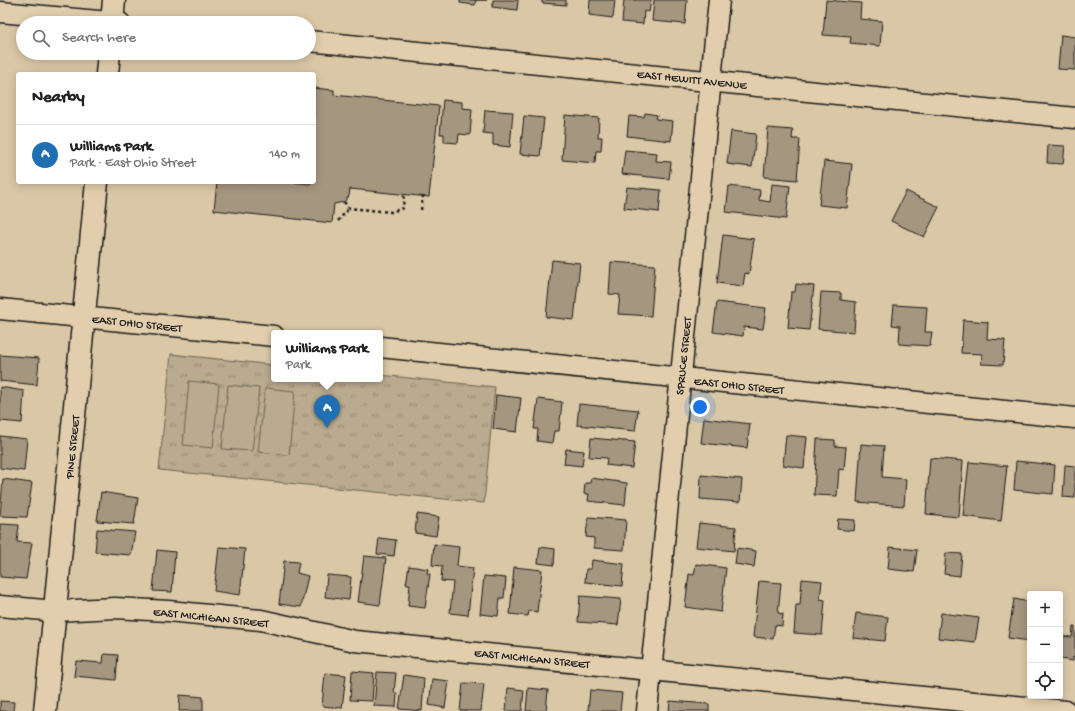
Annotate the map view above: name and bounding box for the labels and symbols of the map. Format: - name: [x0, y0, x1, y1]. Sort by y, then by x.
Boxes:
- street label: EAST HEWITT AVENUE: [636, 68, 748, 94]
- street label: EAST OHIO STREET: [91, 313, 184, 337]
- street label: SPRUCE STREET: [674, 315, 696, 396]
- street label: EAST OHIO STREET: [693, 375, 786, 399]
- pin: A: [314, 395, 340, 428]
- your location: [690, 397, 710, 417]
- street label: PINE STREET: [64, 413, 84, 481]
- street label: EAST MICHIGAN STREET: [152, 606, 271, 632]
- street label: EAST MICHIGAN STREET: [473, 647, 592, 673]

